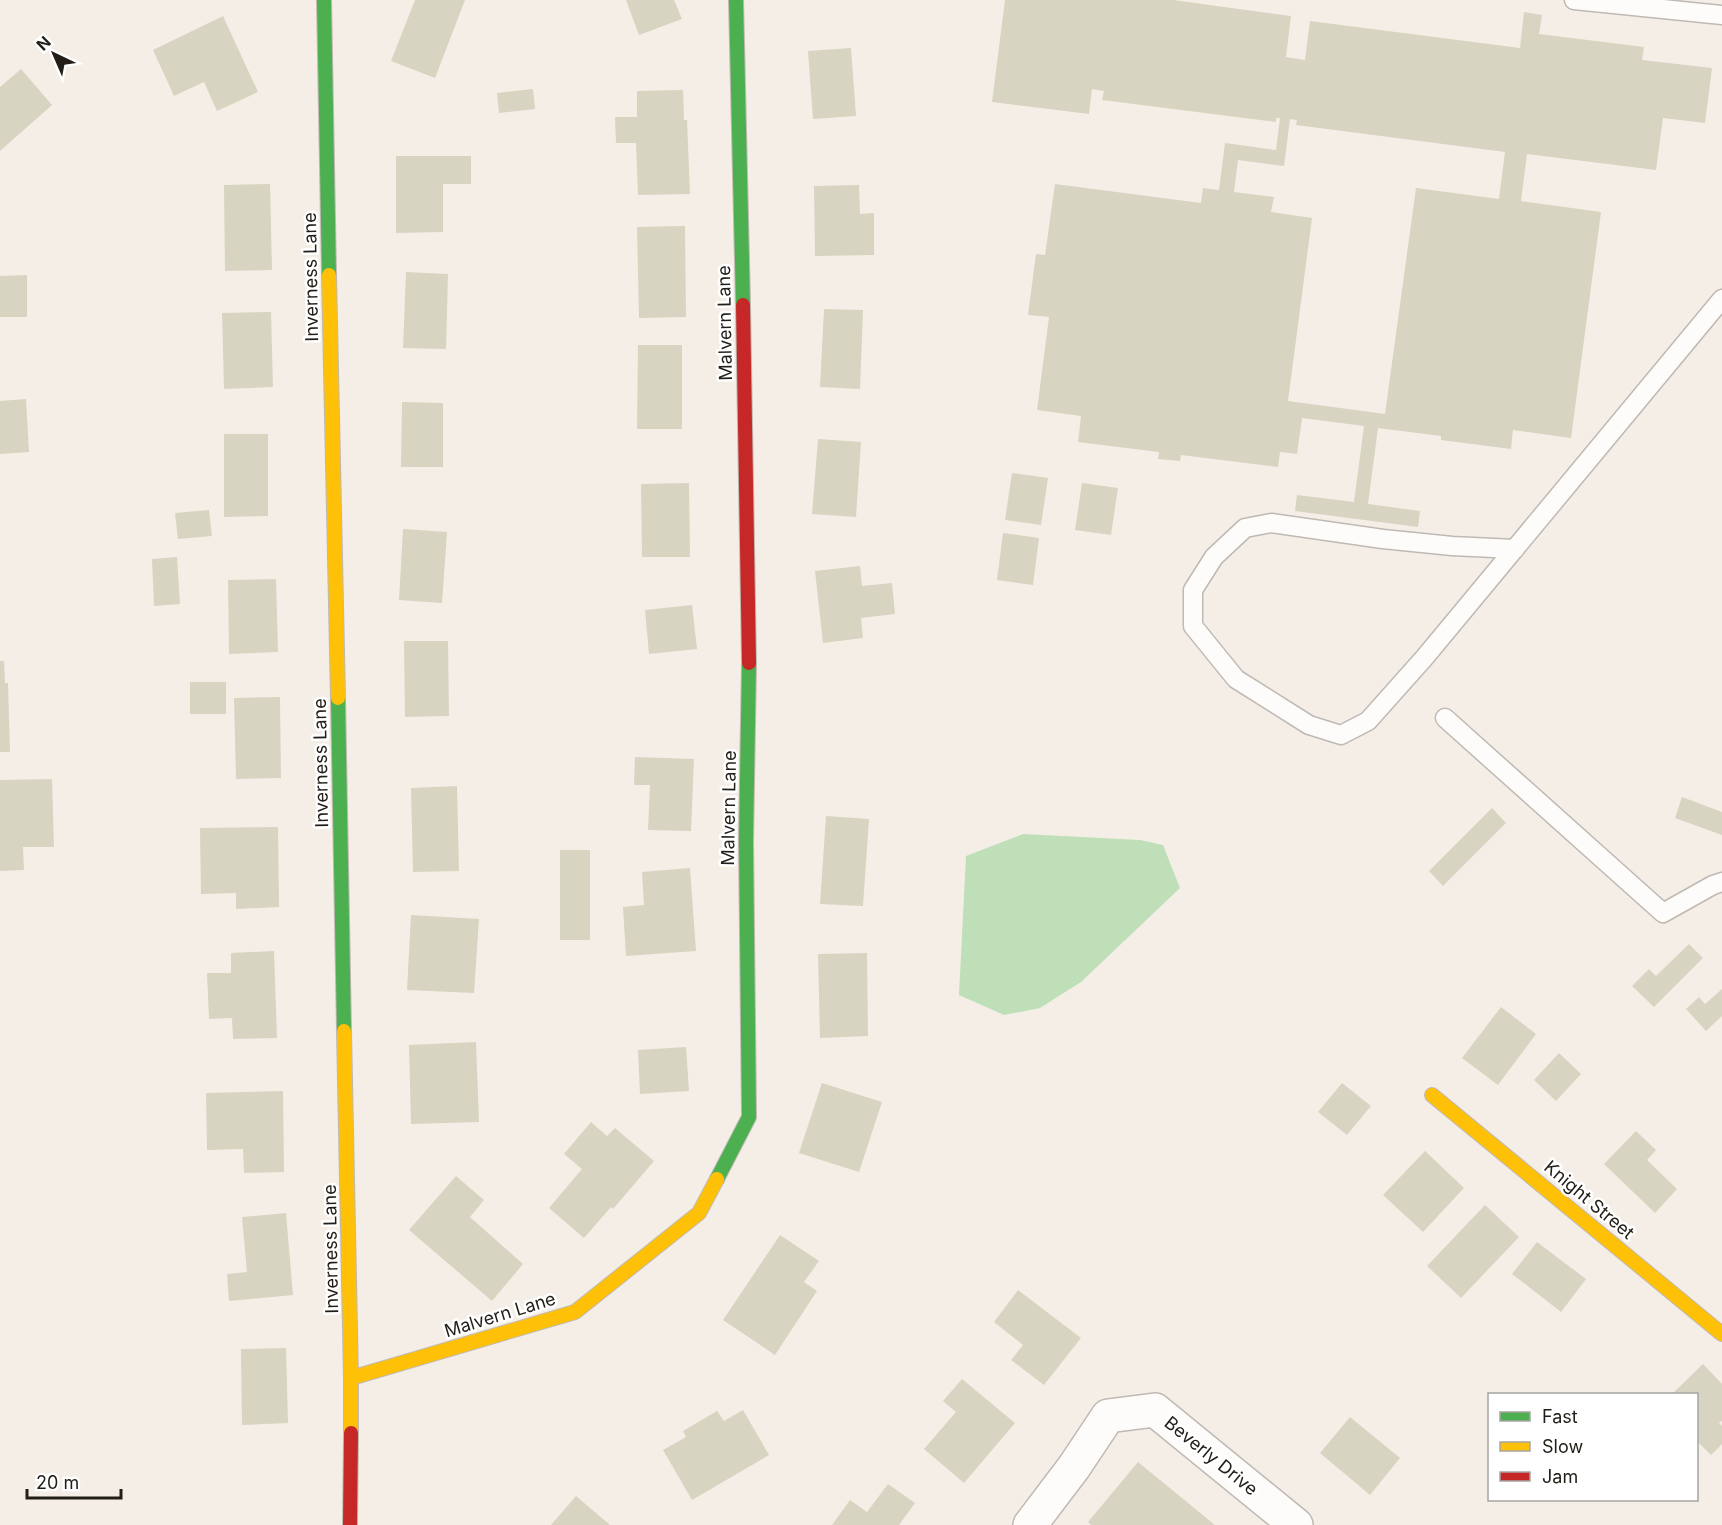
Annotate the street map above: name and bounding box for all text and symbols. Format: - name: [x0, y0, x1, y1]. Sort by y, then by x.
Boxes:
- north arrow: [24, 24, 84, 84]
- text: N: [32, 32, 55, 55]
- street label: Inverness Lane: [299, 212, 322, 342]
- street label: Malvern Lane: [713, 265, 736, 381]
- street label: Inverness Lane: [309, 698, 332, 828]
- street label: Malvern Lane: [717, 750, 740, 866]
- street label: Knight Street: [1540, 1156, 1638, 1243]
- street label: Inverness Lane: [319, 1184, 342, 1314]
- street label: Malvern Lane: [442, 1288, 558, 1341]
- legend: [1488, 1393, 1698, 1501]
- text: Fast: [1542, 1406, 1578, 1427]
- street label: Beverly Drive: [1161, 1412, 1262, 1499]
- text: Slow: [1542, 1436, 1583, 1457]
- scale bar: [27, 1462, 122, 1500]
- text: Jam: [1542, 1466, 1578, 1487]
- text: 20 m: [36, 1472, 79, 1493]

